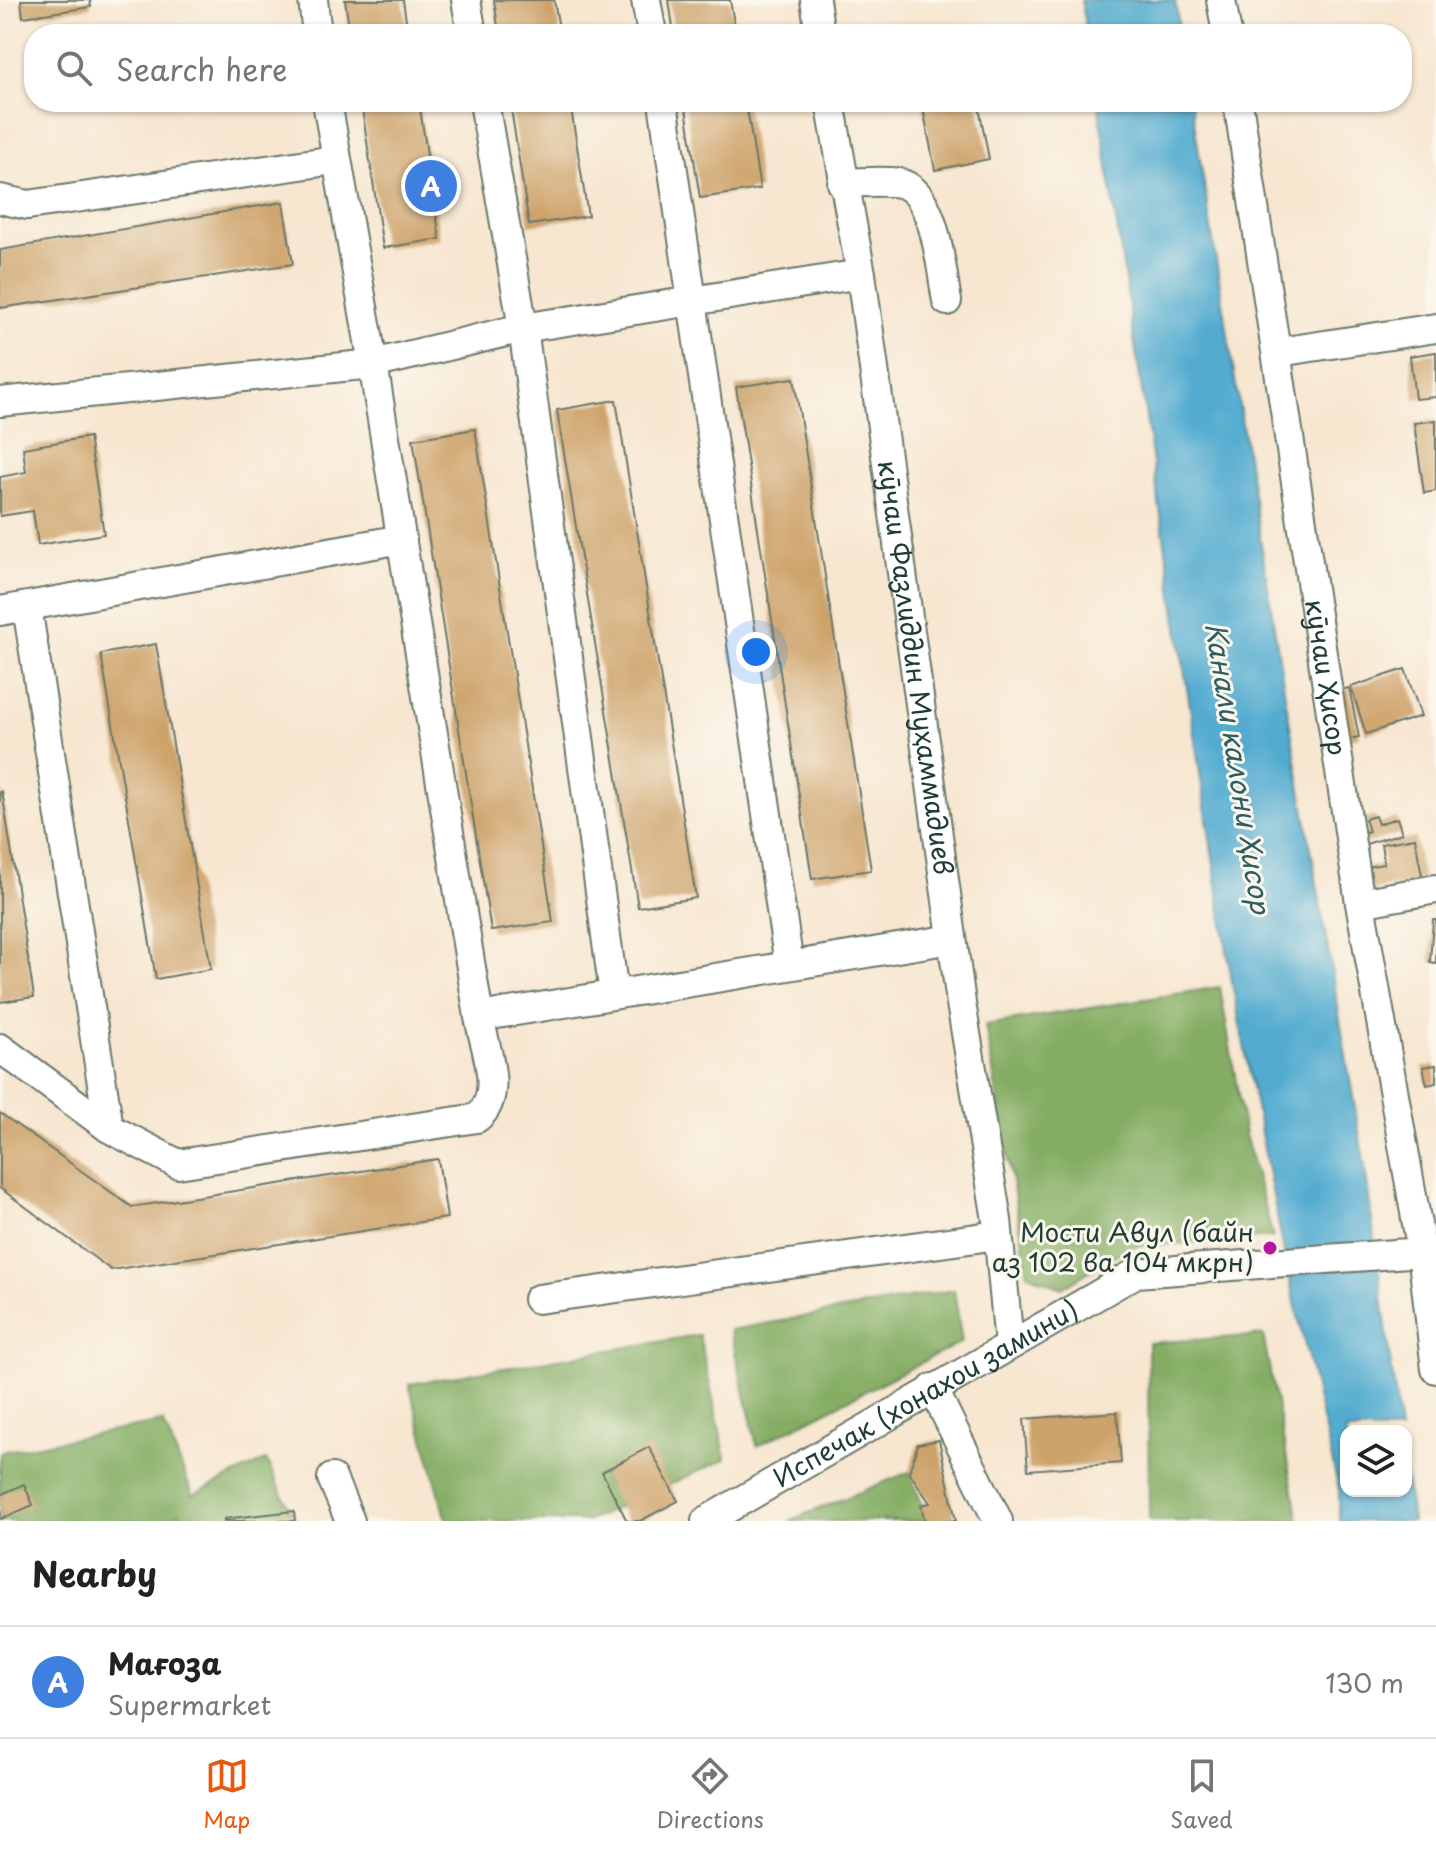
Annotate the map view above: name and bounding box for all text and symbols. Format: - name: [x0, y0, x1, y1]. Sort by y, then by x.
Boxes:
- search box: [24, 24, 1412, 112]
- icon: search: [52, 46, 96, 90]
- text: Search here: [116, 46, 288, 91]
- pin: A: [405, 156, 457, 216]
- street label: кӯчаи Фазлиддин Муҳаммадиев: [869, 457, 964, 877]
- street label: кӯчаи Ҳисор: [1296, 596, 1358, 758]
- water label: Канали калони Ҳисор: [1195, 619, 1284, 918]
- your location: [736, 632, 776, 672]
- place label: Мости Авул (байн аз 102 ва 104 мкрн): [992, 1212, 1254, 1281]
- marker: Мости Авул (байн аз 102 ва 104 мкрн): [1261, 1239, 1279, 1257]
- street label: Испечак (хонахои замини): [766, 1289, 1085, 1496]
- map controls: [1340, 1425, 1412, 1497]
- button: layers: [1340, 1425, 1412, 1497]
- text: Nearby: [32, 1547, 157, 1599]
- text: Мағоза: [108, 1640, 222, 1685]
- text: A: [48, 1663, 68, 1702]
- text: 130 m: [1325, 1663, 1404, 1702]
- text: Supermarket: [108, 1685, 271, 1724]
- tab: Map: [203, 1754, 250, 1835]
- tab: Directions: [657, 1754, 764, 1835]
- tab: Saved: [1170, 1754, 1233, 1835]

